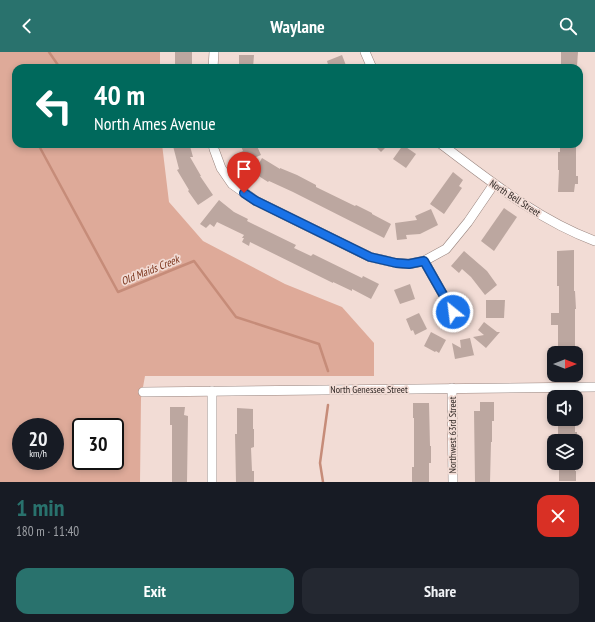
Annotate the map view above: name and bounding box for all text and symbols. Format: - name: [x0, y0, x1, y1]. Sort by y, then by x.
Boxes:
- icon: back: [16, 15, 38, 37]
- text: Waylane: [270, 15, 325, 38]
- icon: search: [557, 15, 579, 37]
- text: 40 m: [94, 76, 145, 113]
- icon: left: [28, 80, 80, 132]
- text: North Ames Avenue: [94, 112, 216, 135]
- pin: [227, 152, 261, 193]
- icon: arrive: [233, 158, 255, 180]
- street label: North Bell Street: [487, 177, 543, 219]
- water label: Old Maids Creek: [119, 251, 183, 288]
- position arrow: [432, 291, 474, 333]
- north arrow: [547, 346, 583, 382]
- map controls: [547, 346, 583, 470]
- street label: North Genessee Street: [330, 383, 408, 396]
- button: sound: [547, 390, 583, 426]
- street label: Northwest 63rd Street: [446, 396, 459, 473]
- speed limit sign: 30: [72, 418, 124, 470]
- text: 20: [28, 426, 48, 452]
- button: layers: [547, 434, 583, 470]
- text: km/h: [29, 447, 47, 460]
- text: 1 min: [16, 492, 64, 523]
- button: close: [537, 495, 579, 537]
- text: 180 m · 11:40: [16, 523, 79, 540]
- button: Exit: [16, 568, 294, 614]
- button: Share: [302, 568, 579, 614]

